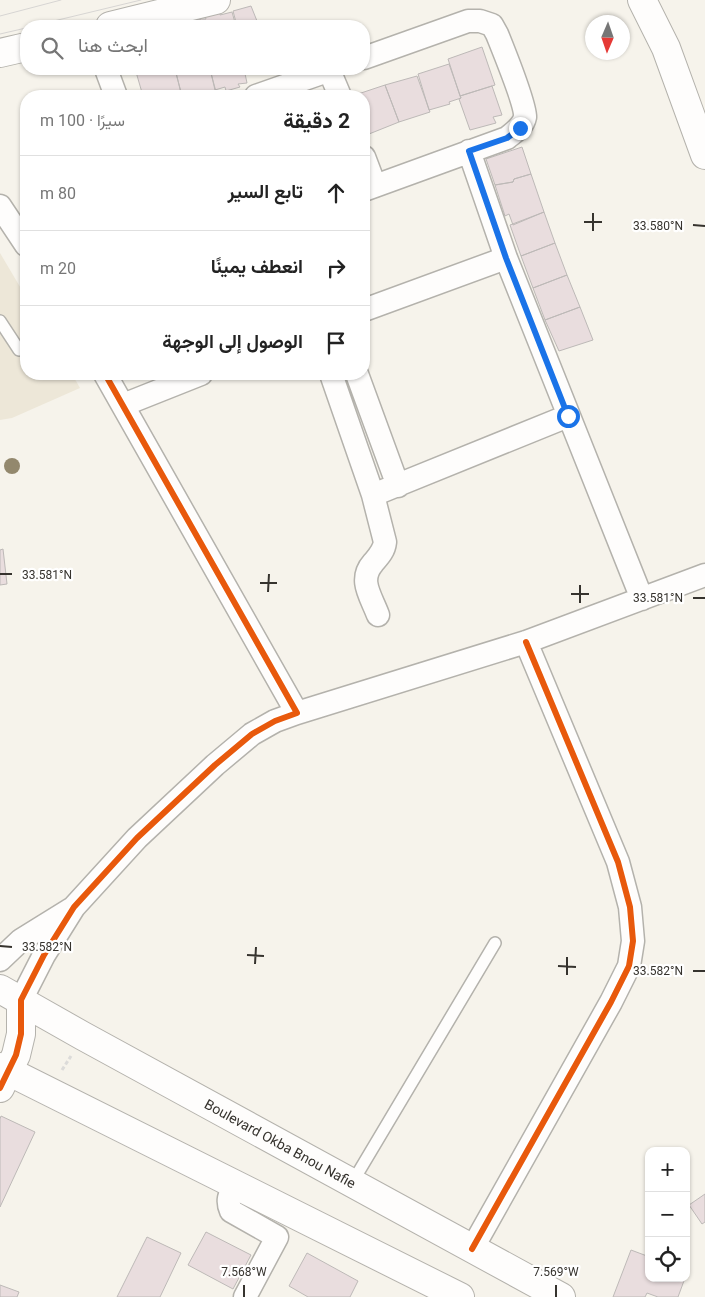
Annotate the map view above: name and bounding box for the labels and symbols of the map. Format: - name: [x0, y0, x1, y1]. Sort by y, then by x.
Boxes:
- north arrow: [585, 15, 630, 60]
- route end: [509, 117, 532, 140]
- text: 33.580°N: [633, 219, 683, 233]
- route start: [557, 405, 580, 428]
- text: 33.581°N: [22, 568, 72, 582]
- text: 33.581°N: [633, 591, 683, 605]
- text: 33.582°N: [22, 940, 72, 954]
- text: 33.582°N: [633, 964, 683, 978]
- street label: Boulevard Okba Bnou Nafie: [202, 1096, 358, 1191]
- text: 7.568°W: [221, 1265, 267, 1279]
- text: 7.569°W: [533, 1265, 579, 1279]

